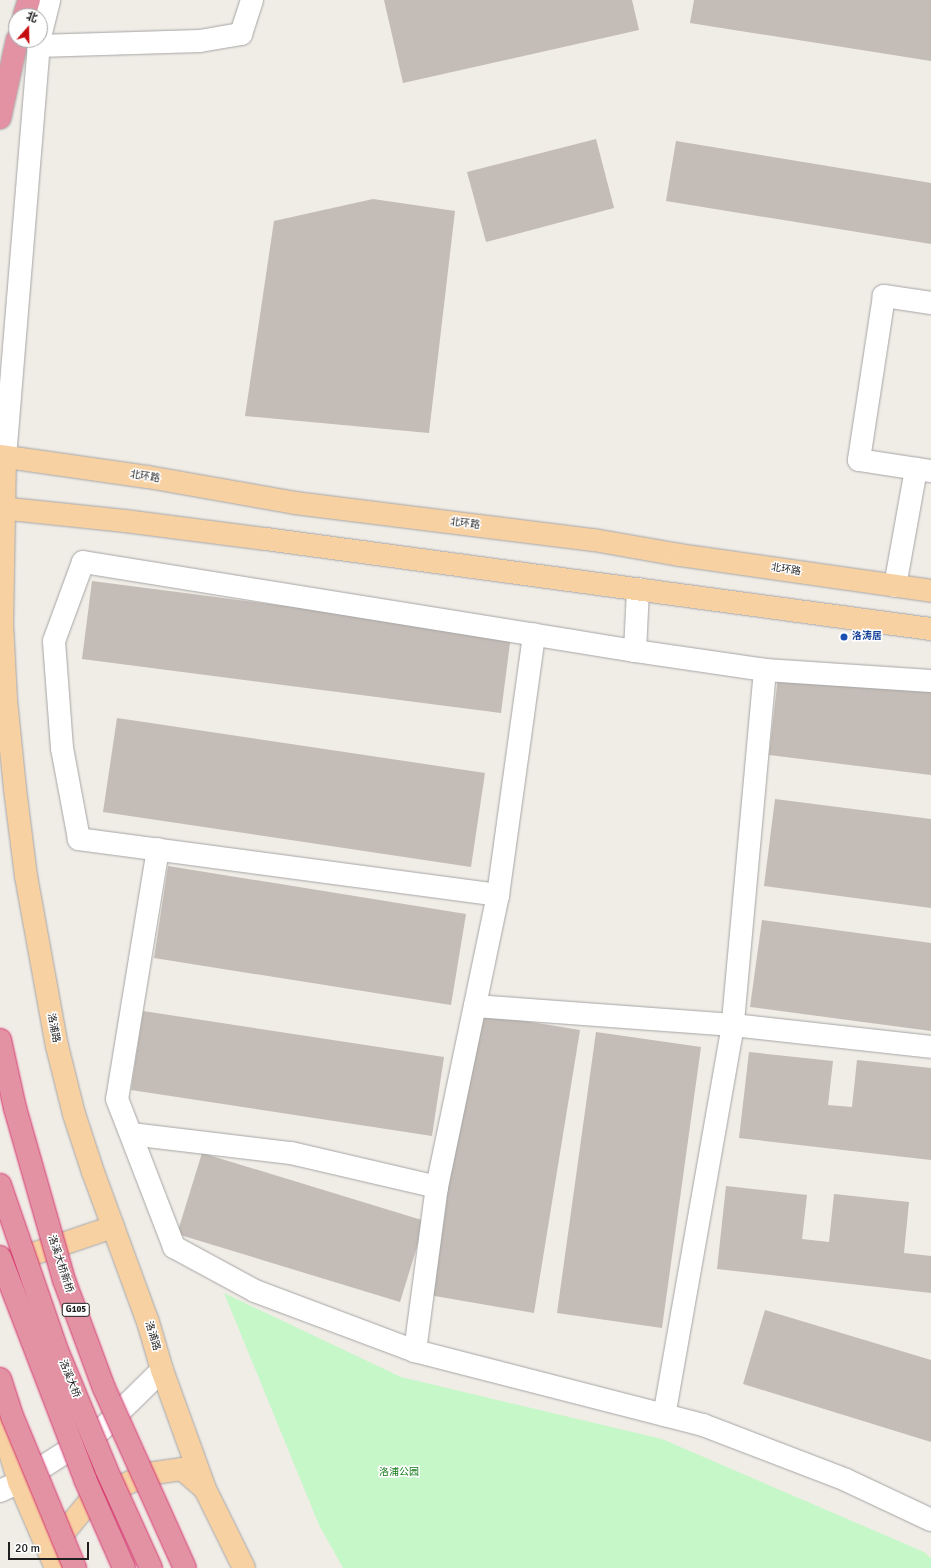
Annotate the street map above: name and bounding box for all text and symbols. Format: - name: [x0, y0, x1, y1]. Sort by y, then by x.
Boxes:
- north arrow: [8, 8, 48, 48]
- text: 北: [25, 9, 39, 25]
- street label: 北环路: [129, 469, 161, 485]
- street label: 北环路: [449, 516, 481, 532]
- street label: 北环路: [770, 562, 802, 578]
- place label: 洛涛居: [852, 631, 882, 643]
- marker: 洛涛居: [839, 632, 849, 642]
- street label: 洛浦路: [44, 1012, 62, 1044]
- street label: 洛溪大桥新桥: [45, 1234, 75, 1294]
- road number: G105: [61, 1303, 91, 1317]
- street label: 洛浦路: [142, 1320, 162, 1352]
- street label: 洛溪大桥: [56, 1358, 82, 1400]
- park label: 洛浦公园: [379, 1467, 419, 1479]
- scale bar: [10, 1534, 91, 1560]
- text: 20 m: [15, 1541, 40, 1556]

